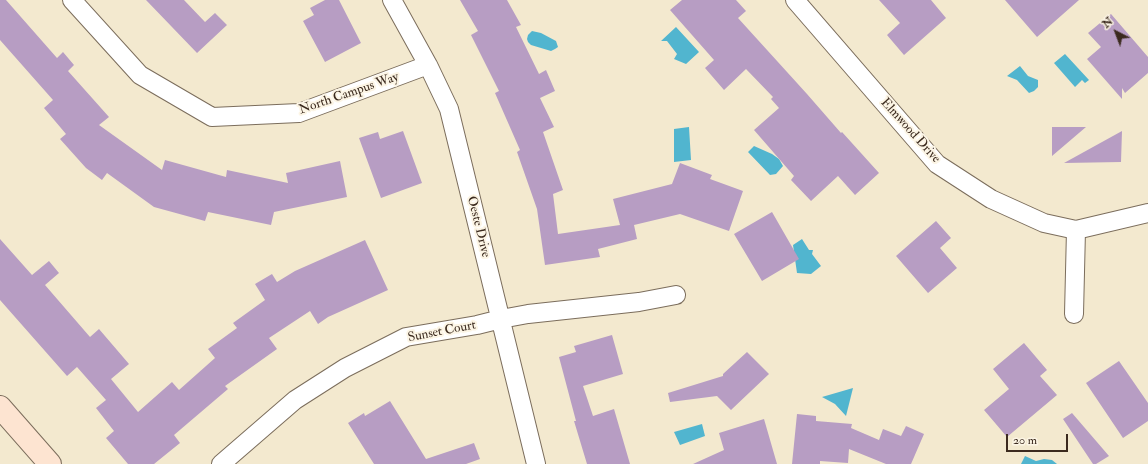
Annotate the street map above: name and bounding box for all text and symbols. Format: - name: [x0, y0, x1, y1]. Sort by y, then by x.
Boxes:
- north arrow: [1096, 12, 1136, 52]
- text: N: [1100, 15, 1116, 31]
- street label: North Campus Way: [297, 70, 401, 118]
- street label: Elmwood Drive: [877, 95, 943, 167]
- street label: Oeste Drive: [463, 195, 493, 259]
- street label: Sunset Court: [407, 318, 477, 346]
- scale bar: [1008, 426, 1070, 452]
- text: 20 m: [1013, 433, 1037, 448]

